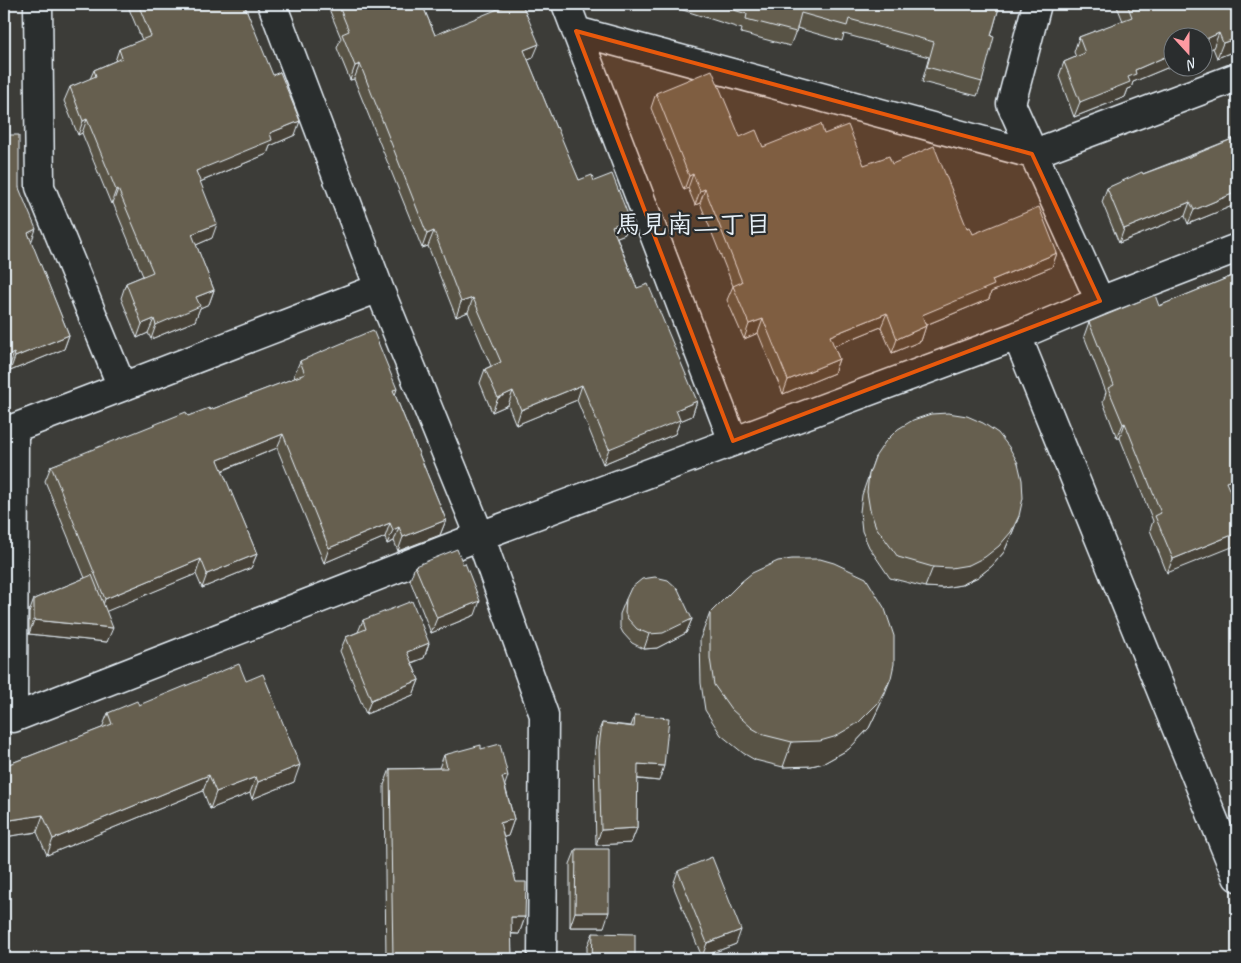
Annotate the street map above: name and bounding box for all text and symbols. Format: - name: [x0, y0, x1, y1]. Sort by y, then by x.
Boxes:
- north arrow: [1164, 28, 1214, 78]
- text: N: [1183, 54, 1200, 74]
- district label: 馬見南二丁目: [615, 208, 771, 241]

